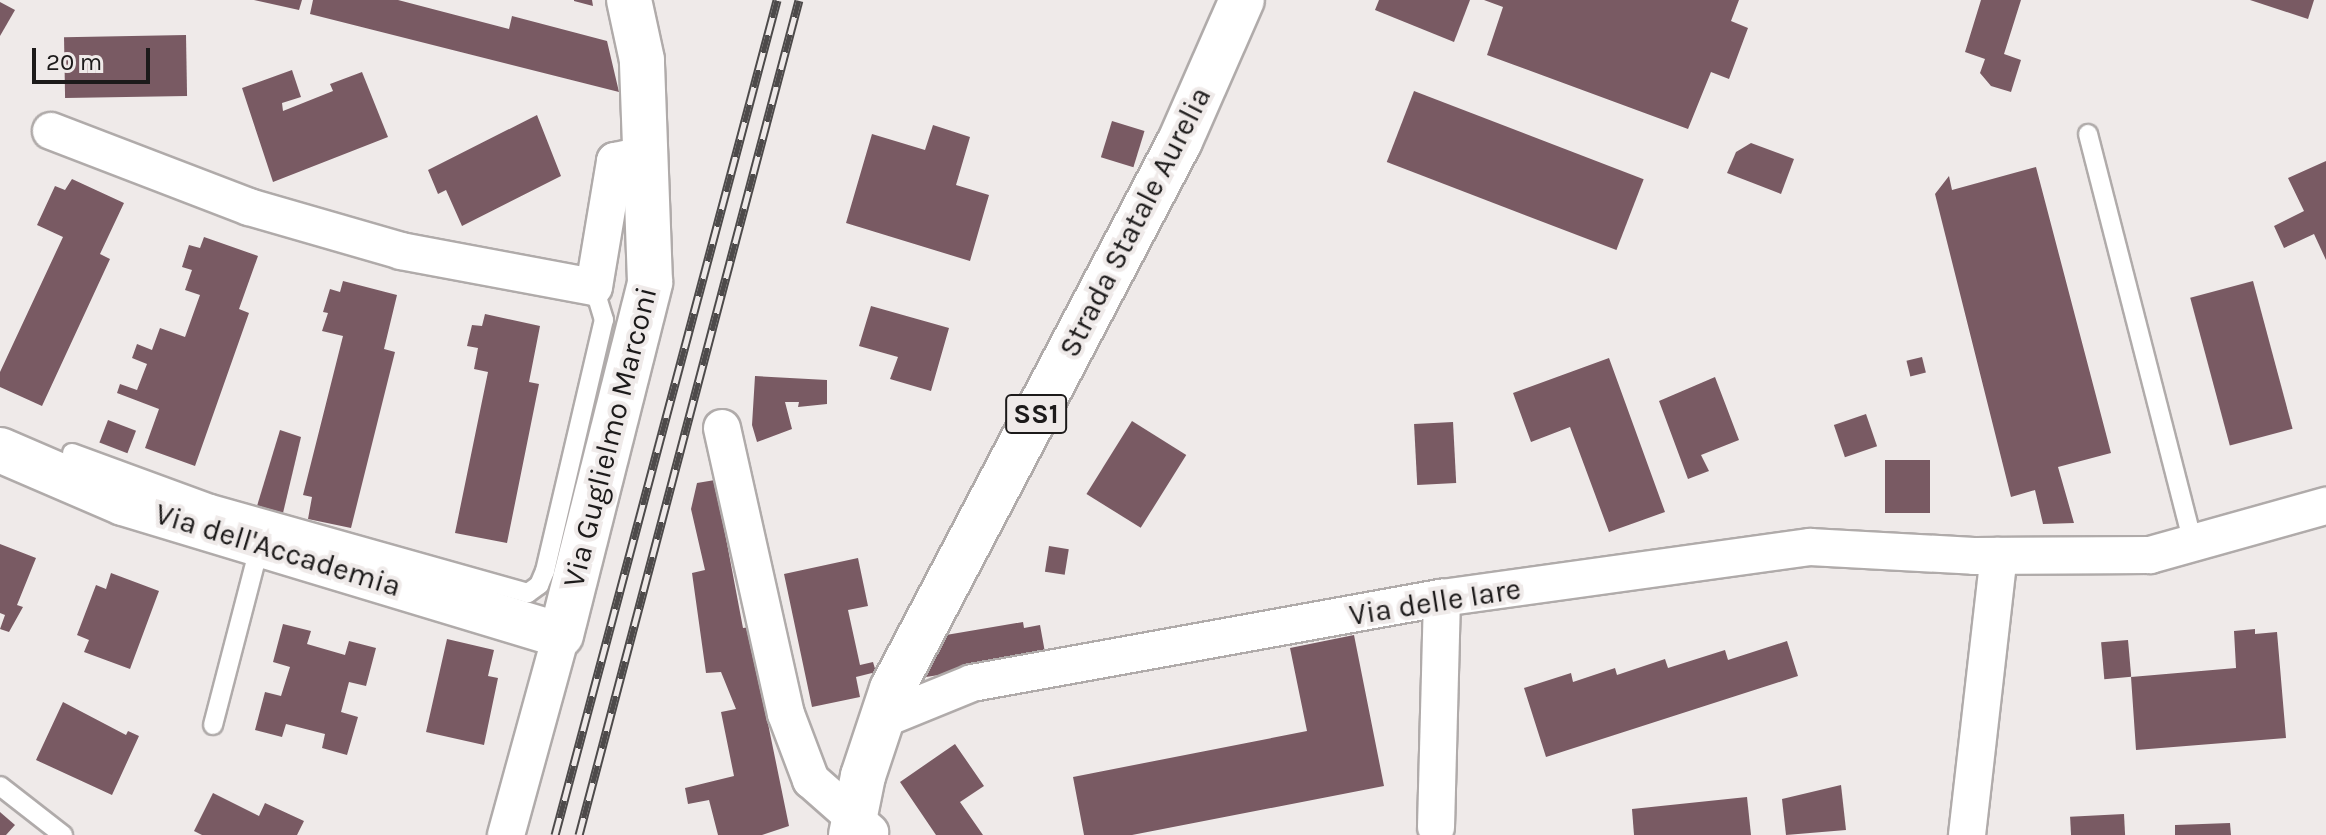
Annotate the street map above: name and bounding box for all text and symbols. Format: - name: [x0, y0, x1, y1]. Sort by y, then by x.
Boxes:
- scale bar: [36, 32, 154, 82]
- text: 20 m: [46, 48, 102, 76]
- street label: Strada Statale Aurelia: [1051, 81, 1219, 363]
- street label: Via Guglielmo Marconi: [555, 283, 665, 591]
- road number: SS1: [1004, 390, 1068, 438]
- street label: Via dell'Accademia: [151, 496, 405, 604]
- street label: Via delle Iare: [1347, 571, 1523, 633]

